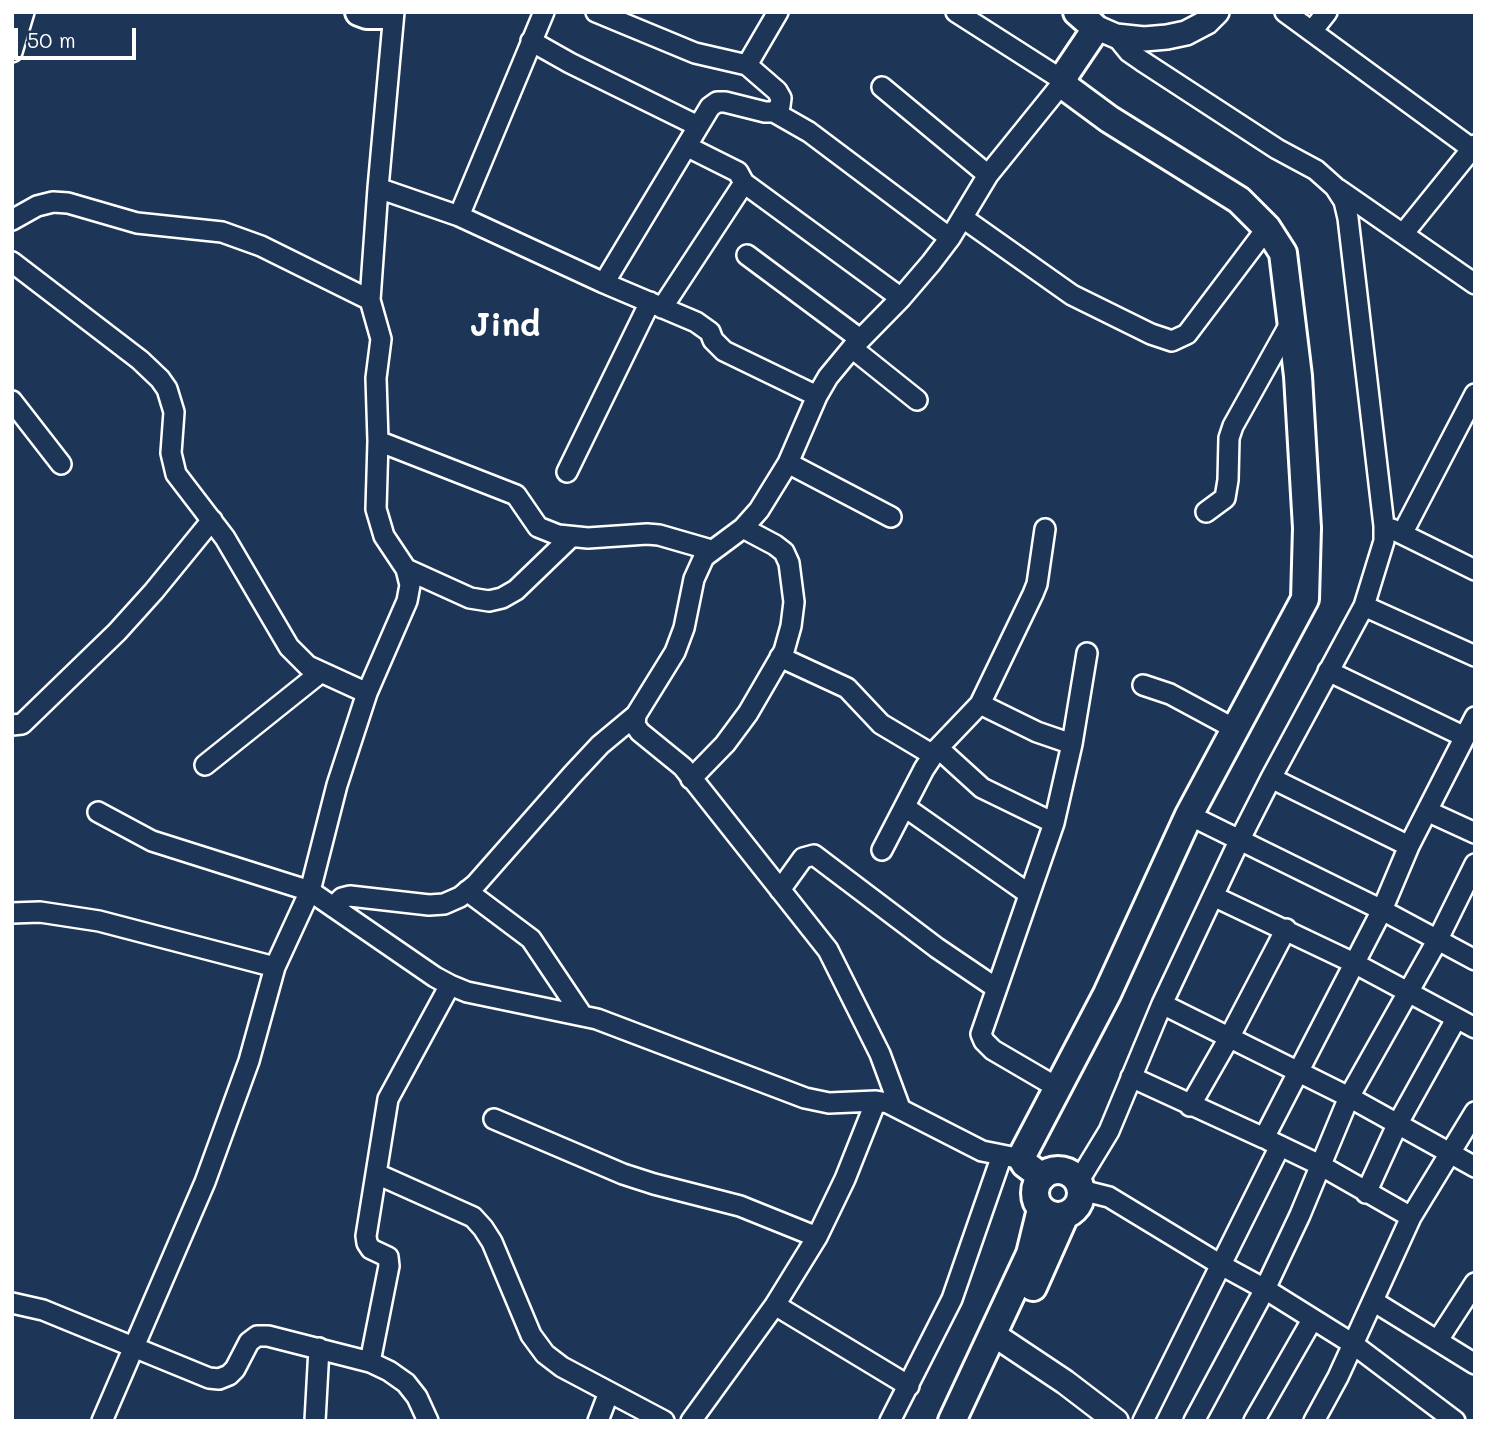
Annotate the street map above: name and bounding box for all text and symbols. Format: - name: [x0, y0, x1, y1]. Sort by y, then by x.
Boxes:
- scale bar: [18, 14, 140, 58]
- text: 50 m: [27, 26, 76, 53]
- district label: Jind: [470, 307, 540, 345]

